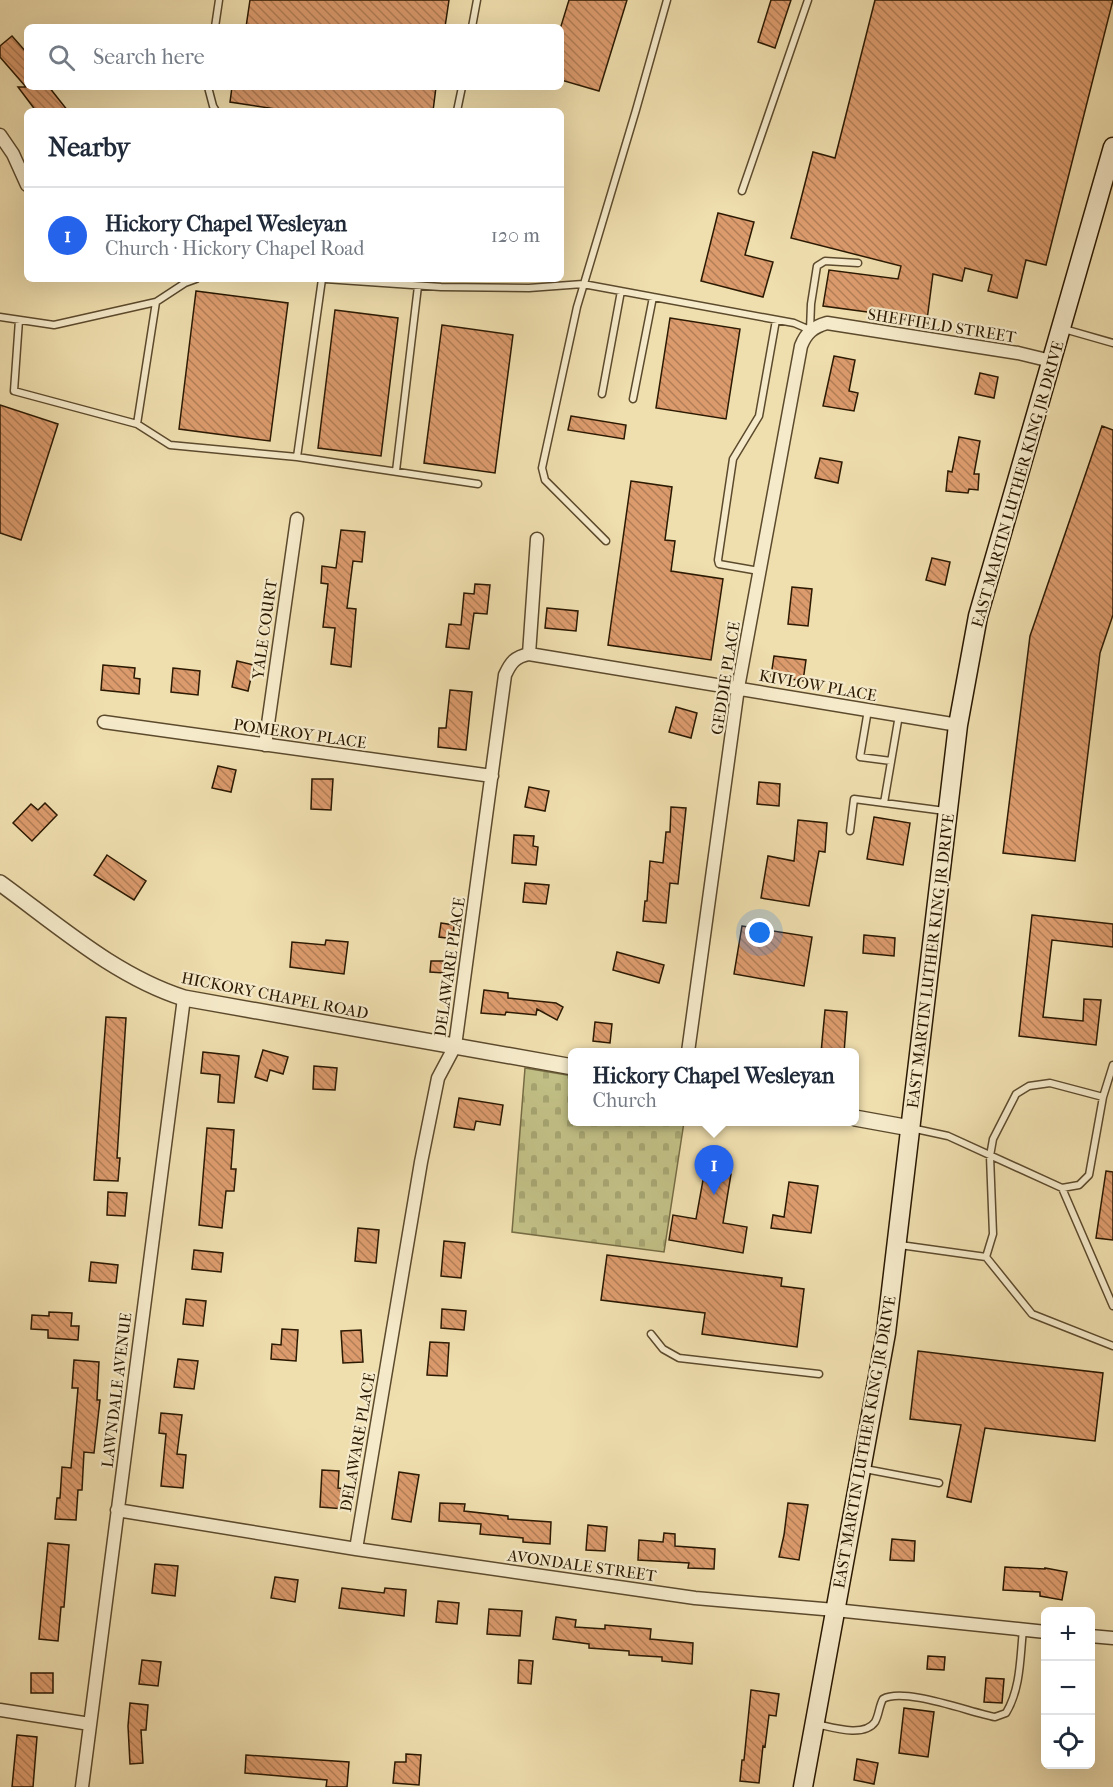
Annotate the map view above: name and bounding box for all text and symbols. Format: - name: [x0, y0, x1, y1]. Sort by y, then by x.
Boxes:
- search box: [24, 24, 564, 90]
- icon: search: [45, 41, 78, 74]
- text: Search here: [93, 44, 205, 70]
- text: Nearby: [48, 132, 130, 163]
- text: Hickory Chapel Wesleyan: [105, 211, 347, 237]
- text: 1: [64, 224, 71, 247]
- text: 120 m: [491, 224, 540, 247]
- text: Church · Hickory Chapel Road: [105, 237, 364, 260]
- street label: SHEFFIELD STREET: [866, 304, 1018, 347]
- street label: EAST MARTIN LUTHER KING JR DRIVE: [967, 339, 1068, 629]
- street label: YALE COURT: [248, 577, 281, 682]
- street label: GEDDIE PLACE: [707, 620, 744, 736]
- street label: KIVLOW PLACE: [757, 666, 879, 705]
- street label: POMEROY PLACE: [232, 715, 368, 752]
- street label: EAST MARTIN LUTHER KING JR DRIVE: [903, 812, 958, 1110]
- street label: DELAWARE PLACE: [430, 896, 469, 1038]
- your location: [745, 918, 774, 947]
- street label: HICKORY CHAPEL ROAD: [180, 968, 370, 1023]
- popup: [568, 1048, 859, 1126]
- text: Hickory Chapel Wesleyan: [593, 1063, 834, 1089]
- text: Church: [593, 1089, 657, 1112]
- pin: 1: [694, 1146, 734, 1195]
- street label: EAST MARTIN LUTHER KING JR DRIVE: [829, 1294, 900, 1590]
- street label: LAWNDALE AVENUE: [98, 1311, 135, 1469]
- street label: DELAWARE PLACE: [336, 1371, 379, 1513]
- street label: AVONDALE STREET: [505, 1546, 658, 1585]
- map controls: [1041, 1607, 1095, 1769]
- button: +: [1041, 1607, 1095, 1661]
- button: −: [1041, 1661, 1095, 1715]
- button: locate: [1041, 1715, 1095, 1769]

